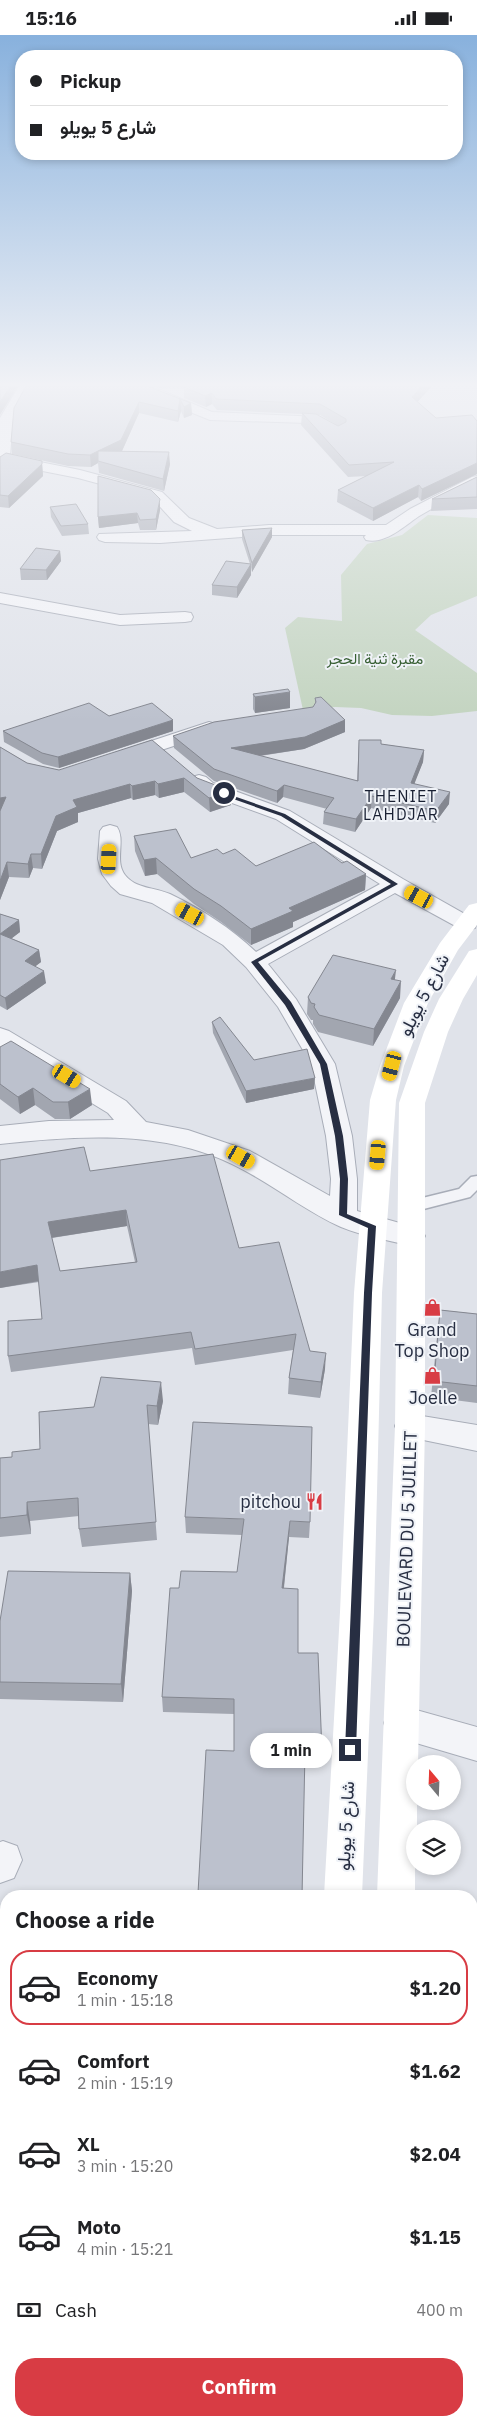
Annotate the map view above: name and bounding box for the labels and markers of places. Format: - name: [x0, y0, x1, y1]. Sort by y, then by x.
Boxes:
- shop icon: Grand Top Shop: [422, 1297, 442, 1317]
- place label: Grand Top Shop: [394, 1318, 470, 1362]
- shop icon: Joelle: [423, 1365, 443, 1385]
- place label: Joelle: [409, 1386, 457, 1409]
- place label: pitchou: [240, 1490, 301, 1513]
- restaurant icon: pitchou: [305, 1492, 325, 1512]

